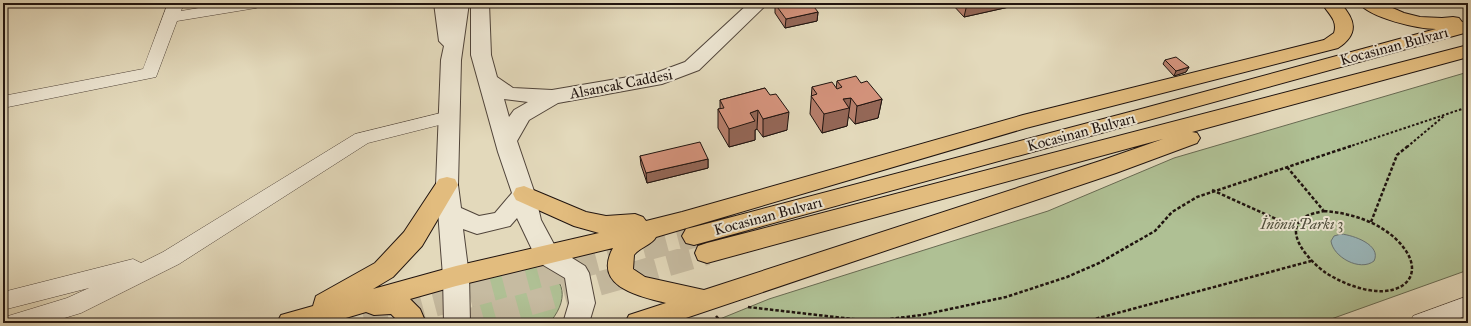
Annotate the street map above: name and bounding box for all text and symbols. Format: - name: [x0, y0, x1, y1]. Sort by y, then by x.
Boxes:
- street label: Kocasinan Bulvarı: [1338, 23, 1450, 69]
- street label: Alsancak Caddesi: [567, 65, 674, 103]
- street label: Kocasinan Bulvarı: [1025, 109, 1137, 155]
- street label: Kocasinan Bulvarı: [712, 193, 824, 239]
- park label: İnönü Parkı 3: [1259, 215, 1344, 233]

